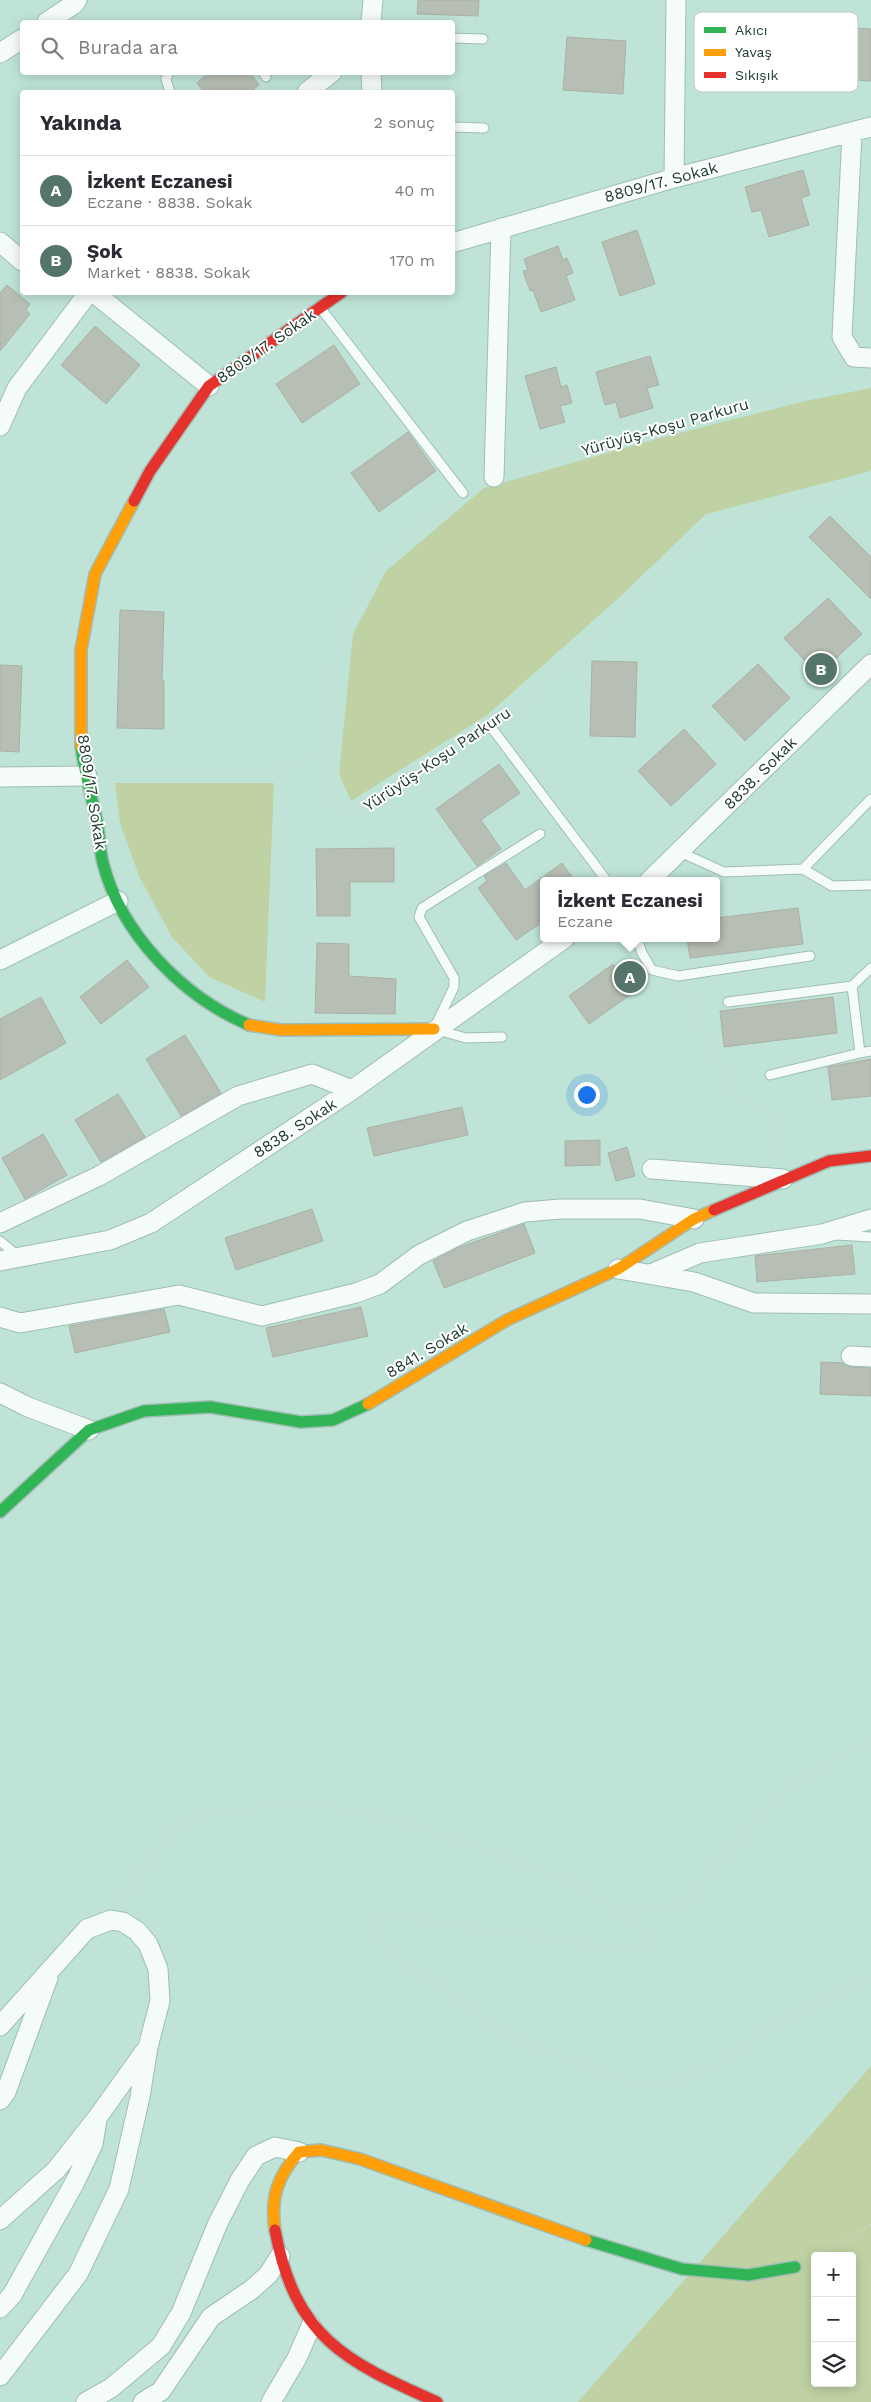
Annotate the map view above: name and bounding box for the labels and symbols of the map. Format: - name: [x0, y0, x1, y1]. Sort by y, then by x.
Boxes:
- legend: [694, 12, 858, 92]
- text: Akıcı: [735, 22, 767, 38]
- text: Yavaş: [735, 44, 772, 60]
- text: Sıkışık: [735, 67, 778, 83]
- street label: 8809/17. Sokak: [602, 158, 720, 206]
- street label: 8809/17. Sokak: [213, 305, 319, 387]
- street label: Yürüyüş-Koşu Parkuru: [579, 394, 751, 460]
- pin: B: [805, 650, 837, 688]
- street label: Yürüyüş-Koşu Parkuru: [360, 703, 514, 815]
- street label: 8809/17. Sokak: [73, 733, 111, 851]
- street label: 8838. Sokak: [720, 733, 800, 813]
- pin: A: [614, 958, 646, 996]
- your location: [574, 1082, 600, 1108]
- street label: 8838. Sokak: [250, 1094, 340, 1162]
- street label: 8841. Sokak: [383, 1318, 471, 1382]

